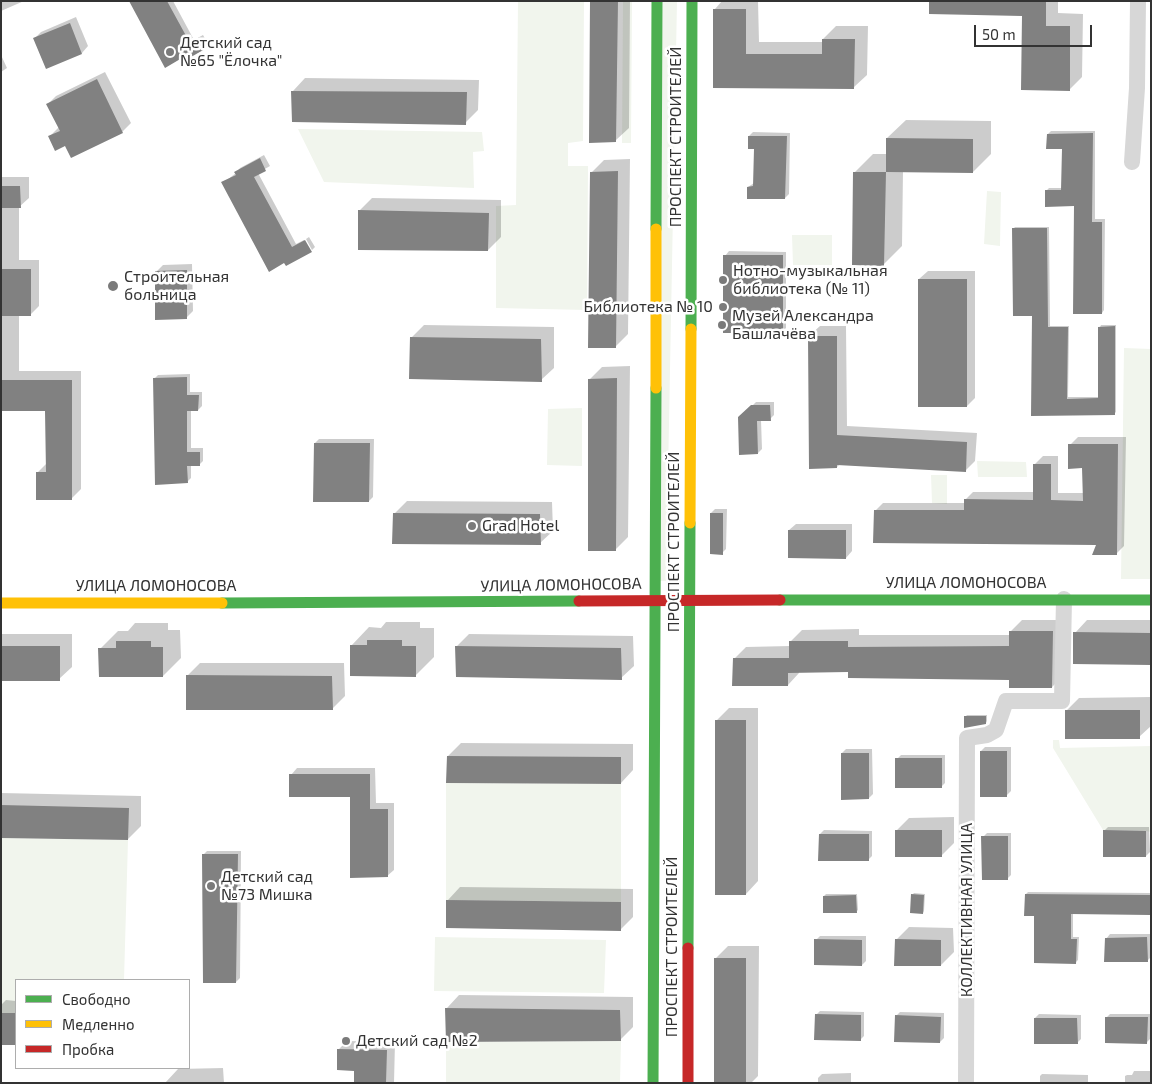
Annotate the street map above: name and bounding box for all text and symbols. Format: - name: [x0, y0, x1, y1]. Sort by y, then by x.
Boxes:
- scale bar: [977, 15, 1094, 47]
- text: 50 m: [982, 25, 1016, 43]
- place label: Детский сад №65 "Ёлочка": [180, 33, 283, 71]
- marker: Детский сад №65 "Ёлочка": [164, 46, 176, 58]
- street label: ПРОСПЕКТ СТРОИТЕЛЕЙ: [666, 47, 686, 227]
- place label: Нотно-музыкальная библиотека (№ 11): [733, 261, 888, 299]
- place label: Строительная больница: [124, 267, 229, 305]
- marker: Нотно-музыкальная библиотека (№ 11): [717, 274, 729, 286]
- marker: Строительная больница: [106, 279, 120, 293]
- place label: Библиотека № 10: [583, 297, 713, 317]
- marker: Библиотека № 10: [717, 301, 729, 313]
- place label: Музей Александра Башлачёва: [732, 306, 874, 344]
- marker: Музей Александра Башлачёва: [716, 319, 728, 331]
- street label: ПРОСПЕКТ СТРОИТЕЛЕЙ: [664, 452, 684, 632]
- place label: Grad Hotel: [482, 516, 559, 536]
- marker: Grad Hotel: [466, 520, 478, 532]
- street label: УЛИЦА ЛОМОНОСОВА: [885, 573, 1047, 593]
- street label: УЛИЦА ЛОМОНОСОВА: [480, 574, 642, 596]
- street label: УЛИЦА ЛОМОНОСОВА: [75, 576, 237, 596]
- street label: КОЛЛЕКТИВНАЯ УЛИЦА: [957, 823, 977, 997]
- street label: ПРОСПЕКТ СТРОИТЕЛЕЙ: [662, 857, 682, 1037]
- place label: Детский сад №73 Мишка: [221, 867, 313, 905]
- marker: Детский сад №73 Мишка: [205, 880, 217, 892]
- legend: [15, 979, 190, 1069]
- text: Свободно: [62, 990, 131, 1008]
- text: Медленно: [62, 1015, 135, 1033]
- place label: Детский сад №2: [356, 1031, 478, 1051]
- marker: Детский сад №2: [340, 1035, 352, 1047]
- text: Пробка: [62, 1040, 114, 1058]

